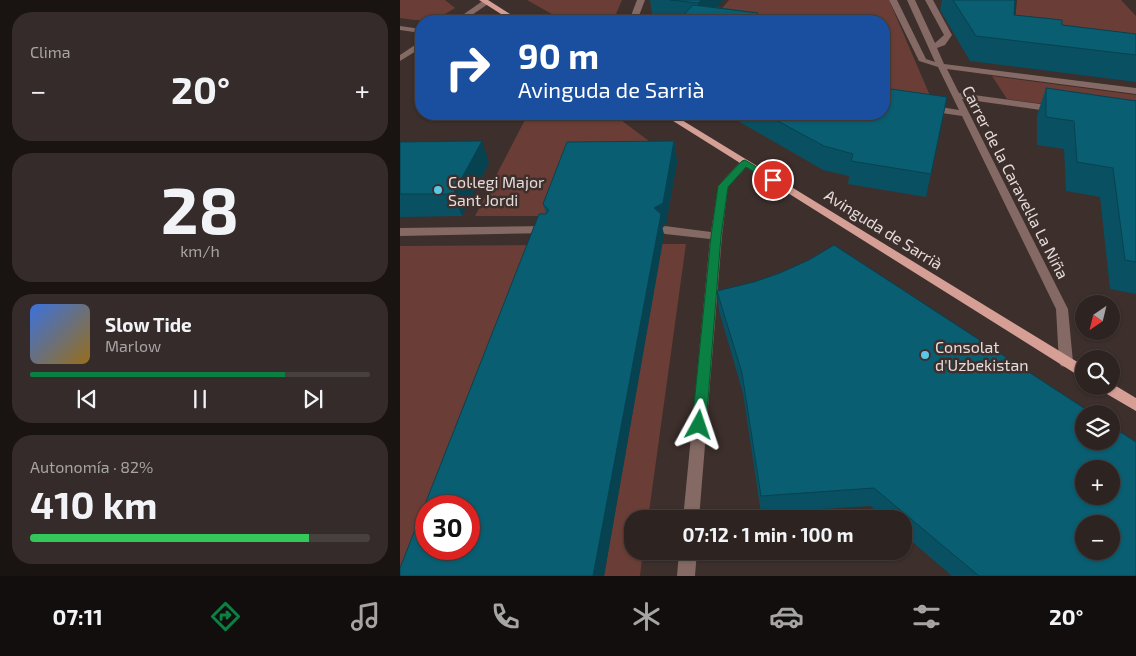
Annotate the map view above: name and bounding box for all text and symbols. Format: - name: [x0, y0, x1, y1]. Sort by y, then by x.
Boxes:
- text: 90 m: [518, 34, 599, 76]
- icon: right: [435, 35, 500, 100]
- text: Clima: [30, 42, 71, 61]
- text: 20°: [171, 66, 230, 112]
- text: −: [30, 73, 46, 107]
- text: +: [355, 73, 370, 107]
- text: Avinguda de Sarrià: [518, 76, 704, 102]
- street label: Carrer de la Caravel·la La Niña: [959, 82, 1073, 282]
- pin: [752, 159, 794, 201]
- icon: arrive: [759, 166, 787, 194]
- text: 28: [161, 169, 239, 247]
- place label: Col·legi Major Sant Jordi: [448, 172, 545, 209]
- marker: Col·legi Major Sant Jordi: [432, 184, 444, 196]
- street label: Avinguda de Sarrià: [821, 185, 947, 273]
- text: km/h: [180, 241, 220, 260]
- north arrow: [1075, 295, 1120, 340]
- map controls: [1075, 295, 1120, 560]
- text: Slow Tide: [105, 313, 192, 336]
- text: Marlow: [105, 336, 161, 355]
- place label: Consolat d'Uzbekistan: [935, 337, 1028, 374]
- marker: Consolat d'Uzbekistan: [919, 349, 931, 361]
- button: search: [1075, 350, 1120, 395]
- icon: previous: [73, 385, 101, 413]
- icon: pause: [186, 385, 214, 413]
- icon: next: [299, 385, 327, 413]
- position arrow: [672, 398, 724, 450]
- button: layers: [1075, 405, 1120, 450]
- text: Autonomía · 82%: [30, 457, 153, 476]
- button: +: [1075, 460, 1120, 505]
- text: 410 km: [30, 481, 158, 527]
- speed limit sign: 30: [415, 495, 480, 560]
- button: −: [1075, 515, 1120, 560]
- text: 07:12 · 1 min · 100 m: [683, 523, 853, 546]
- icon: directions: [208, 599, 243, 634]
- icon: music: [348, 599, 383, 634]
- icon: phone: [488, 599, 523, 634]
- icon: climate: [629, 599, 664, 634]
- icon: car: [769, 599, 804, 634]
- icon: filters: [909, 599, 944, 634]
- text: 07:11: [53, 603, 103, 629]
- text: 20°: [1049, 603, 1083, 629]

